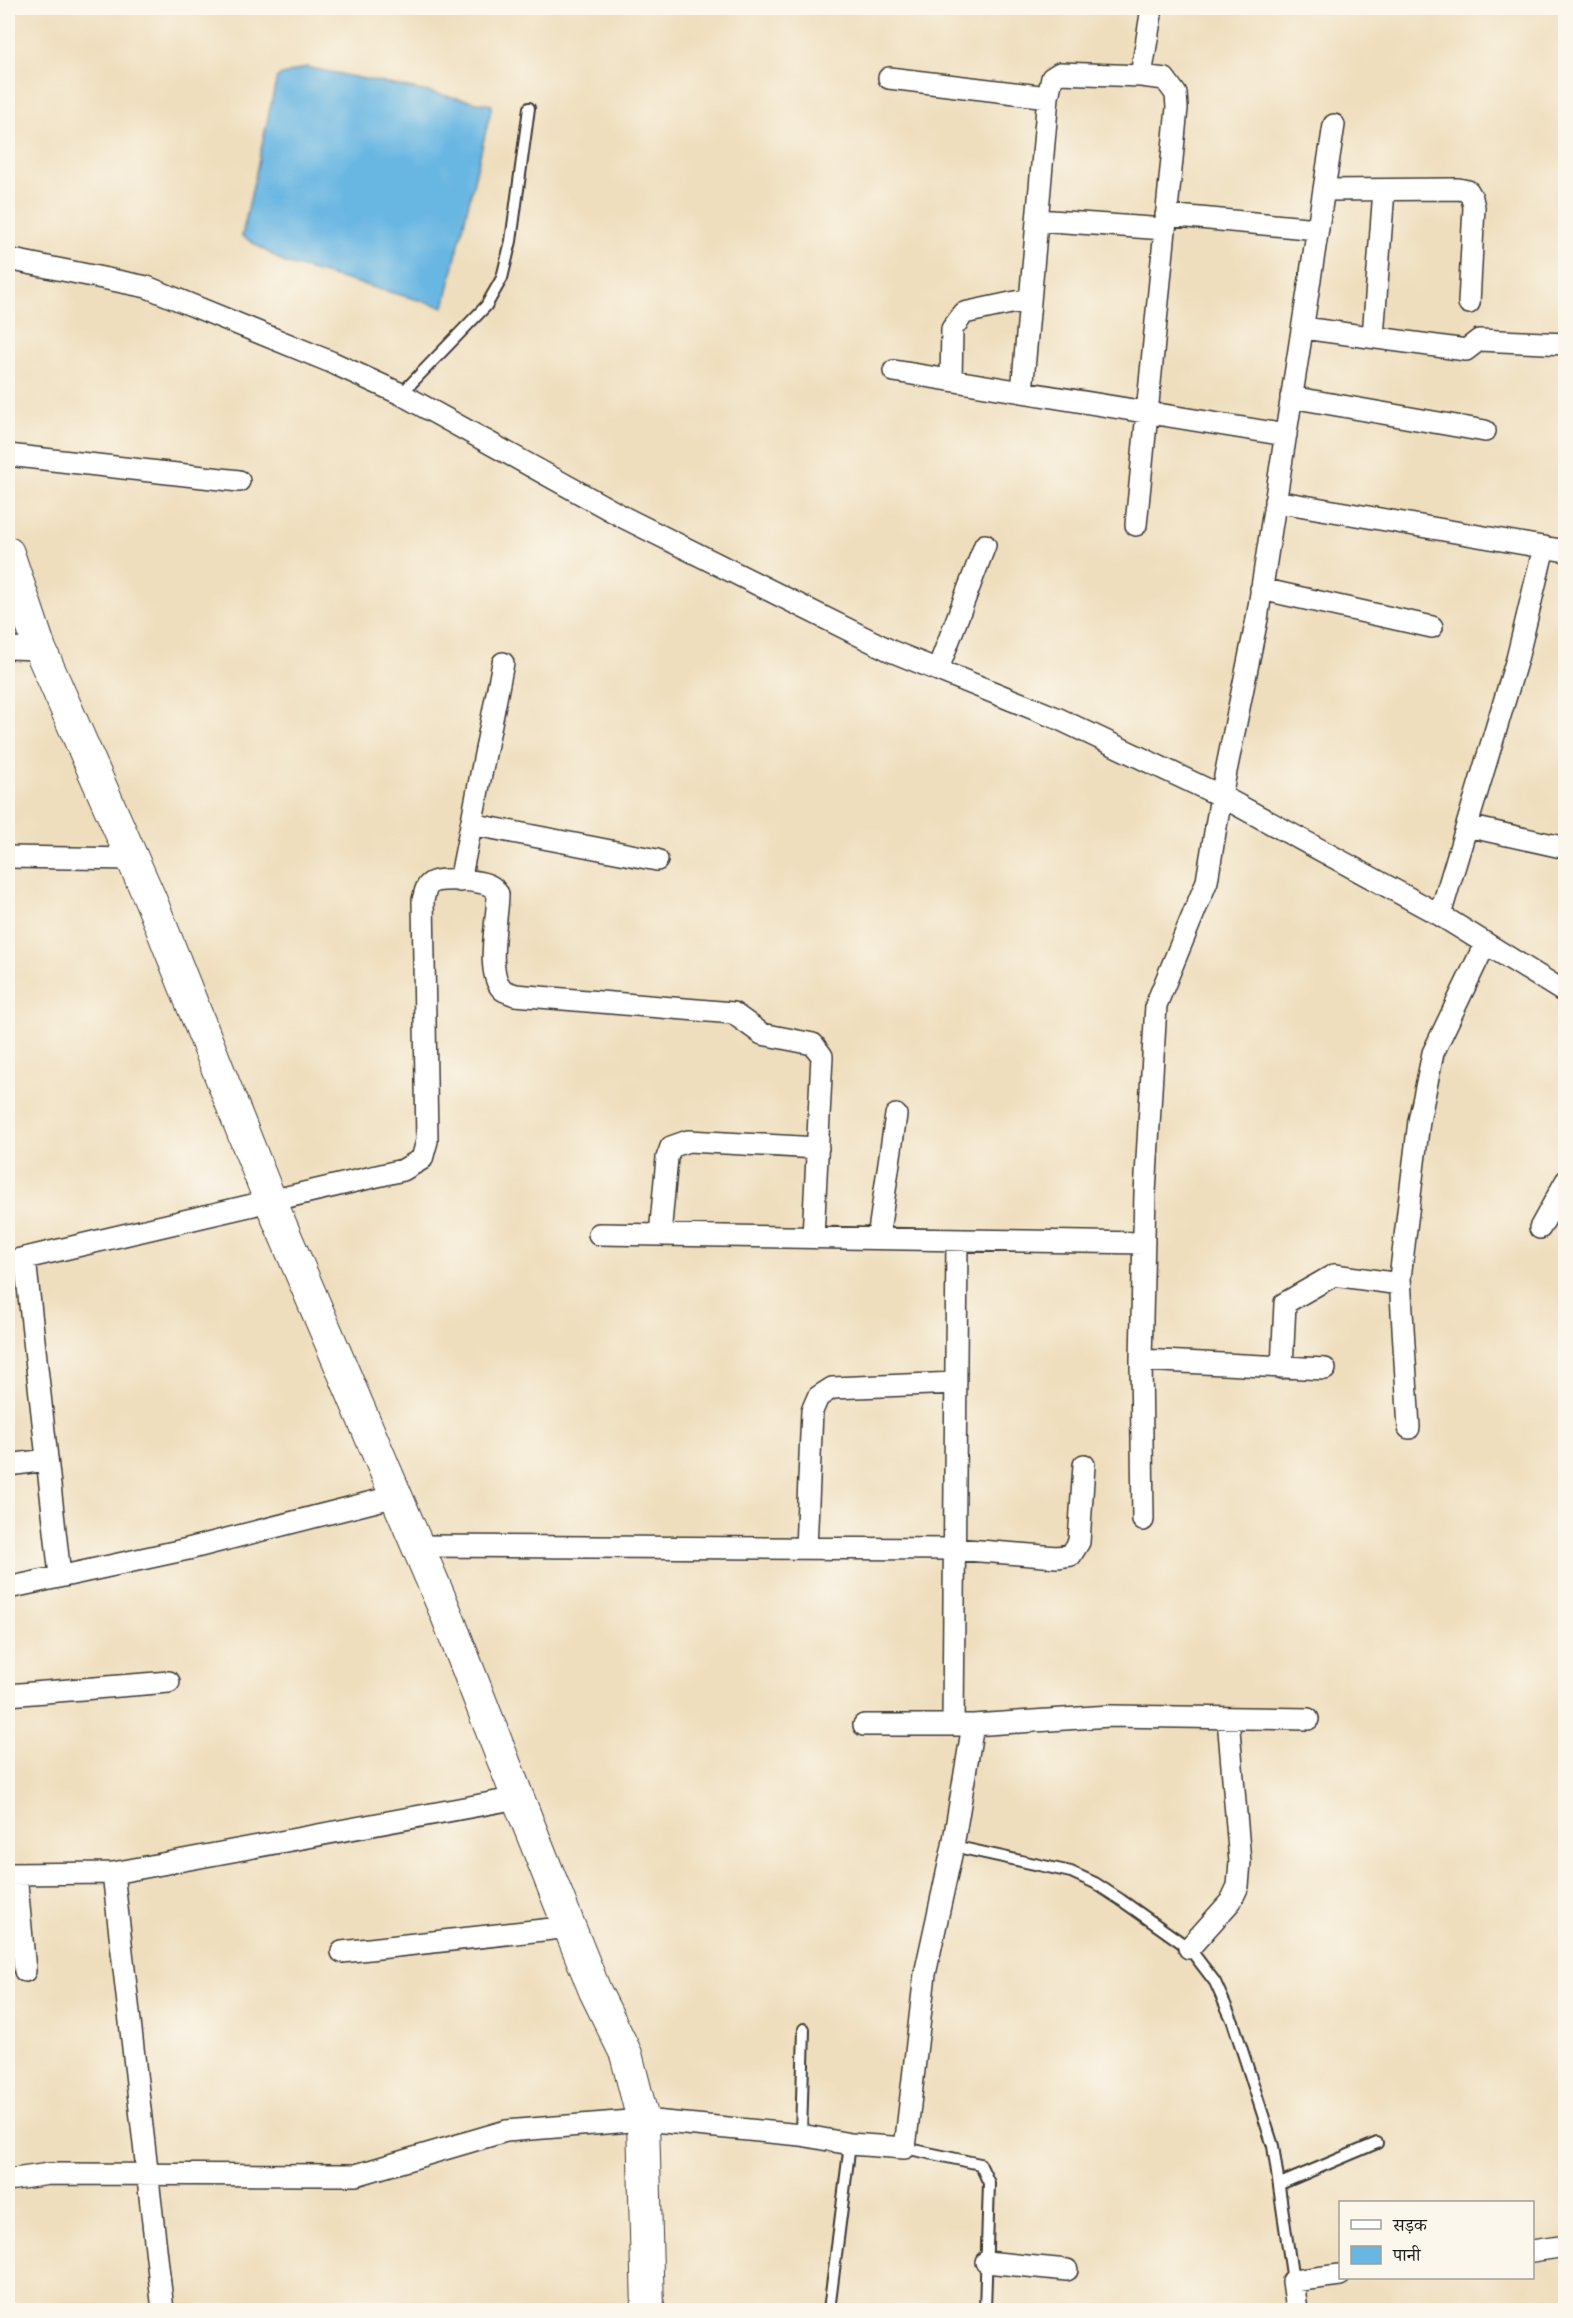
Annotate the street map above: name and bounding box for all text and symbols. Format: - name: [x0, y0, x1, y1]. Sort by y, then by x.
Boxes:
- legend: [1339, 2201, 1534, 2279]
- text: सड़क: [1392, 2215, 1428, 2238]
- text: पानी: [1392, 2245, 1422, 2268]

